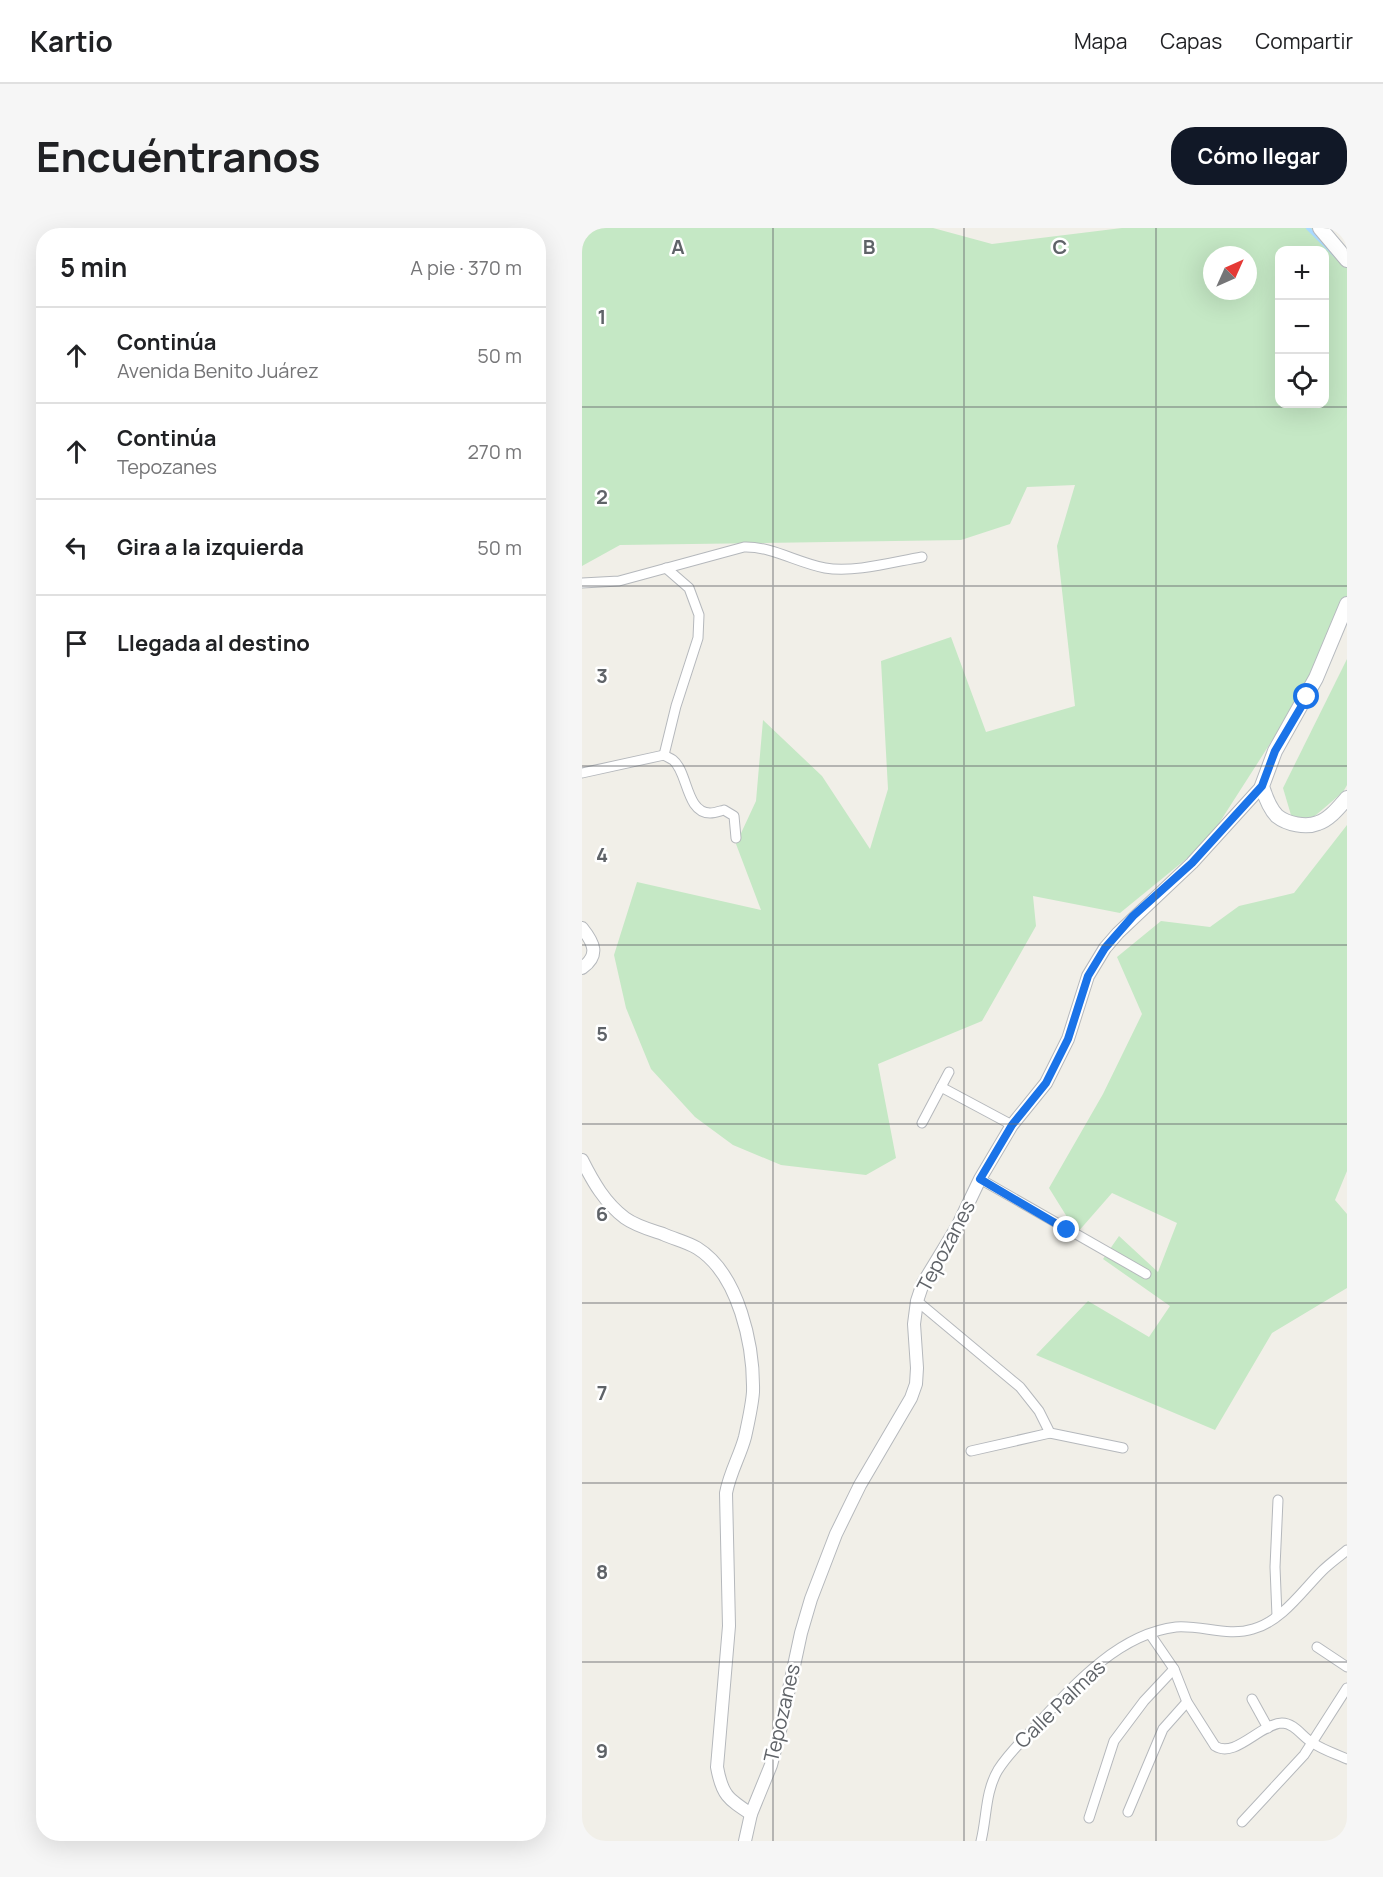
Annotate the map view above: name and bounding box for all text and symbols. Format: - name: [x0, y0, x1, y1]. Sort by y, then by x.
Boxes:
- text: Kartio: [30, 22, 113, 60]
- text: Mapa: [1074, 27, 1127, 55]
- text: Capas: [1160, 27, 1222, 55]
- text: Compartir: [1255, 27, 1353, 55]
- text: Encuéntranos: [36, 127, 321, 185]
- button: Cómo llegar: [1171, 127, 1347, 185]
- text: A: [671, 233, 685, 260]
- text: B: [863, 233, 876, 260]
- text: C: [1053, 233, 1067, 260]
- north arrow: [1203, 246, 1257, 300]
- map controls: [1275, 246, 1329, 408]
- button: +: [1275, 246, 1329, 300]
- text: 5 min: [60, 249, 127, 285]
- text: A pie · 370 m: [410, 254, 522, 281]
- button: −: [1275, 300, 1329, 354]
- text: 1: [598, 303, 606, 330]
- text: Continúa: [117, 327, 217, 357]
- icon: ahead: [60, 339, 93, 372]
- text: 50 m: [477, 342, 522, 369]
- button: locate: [1275, 354, 1329, 408]
- text: Avenida Benito Juárez: [117, 357, 319, 384]
- text: Continúa: [117, 423, 217, 453]
- icon: ahead: [60, 435, 93, 468]
- text: 270 m: [467, 438, 522, 465]
- text: Tepozanes: [117, 453, 217, 480]
- text: 2: [596, 483, 608, 510]
- icon: left: [60, 531, 93, 564]
- text: Gira a la izquierda: [117, 532, 304, 562]
- text: 50 m: [477, 534, 522, 561]
- icon: arrive: [60, 627, 93, 660]
- text: Llegada al destino: [117, 628, 310, 658]
- text: 3: [596, 662, 608, 689]
- route start: [1293, 683, 1319, 709]
- text: 4: [596, 841, 608, 868]
- text: 5: [596, 1020, 608, 1047]
- street label: Tepozanes: [910, 1195, 981, 1296]
- text: 6: [596, 1200, 608, 1227]
- route end: [1053, 1216, 1079, 1242]
- text: 7: [597, 1379, 607, 1406]
- text: 8: [596, 1558, 608, 1585]
- street label: Calle Palmas: [1008, 1653, 1111, 1754]
- street label: Tepozanes: [757, 1661, 806, 1765]
- text: 9: [596, 1737, 608, 1764]

